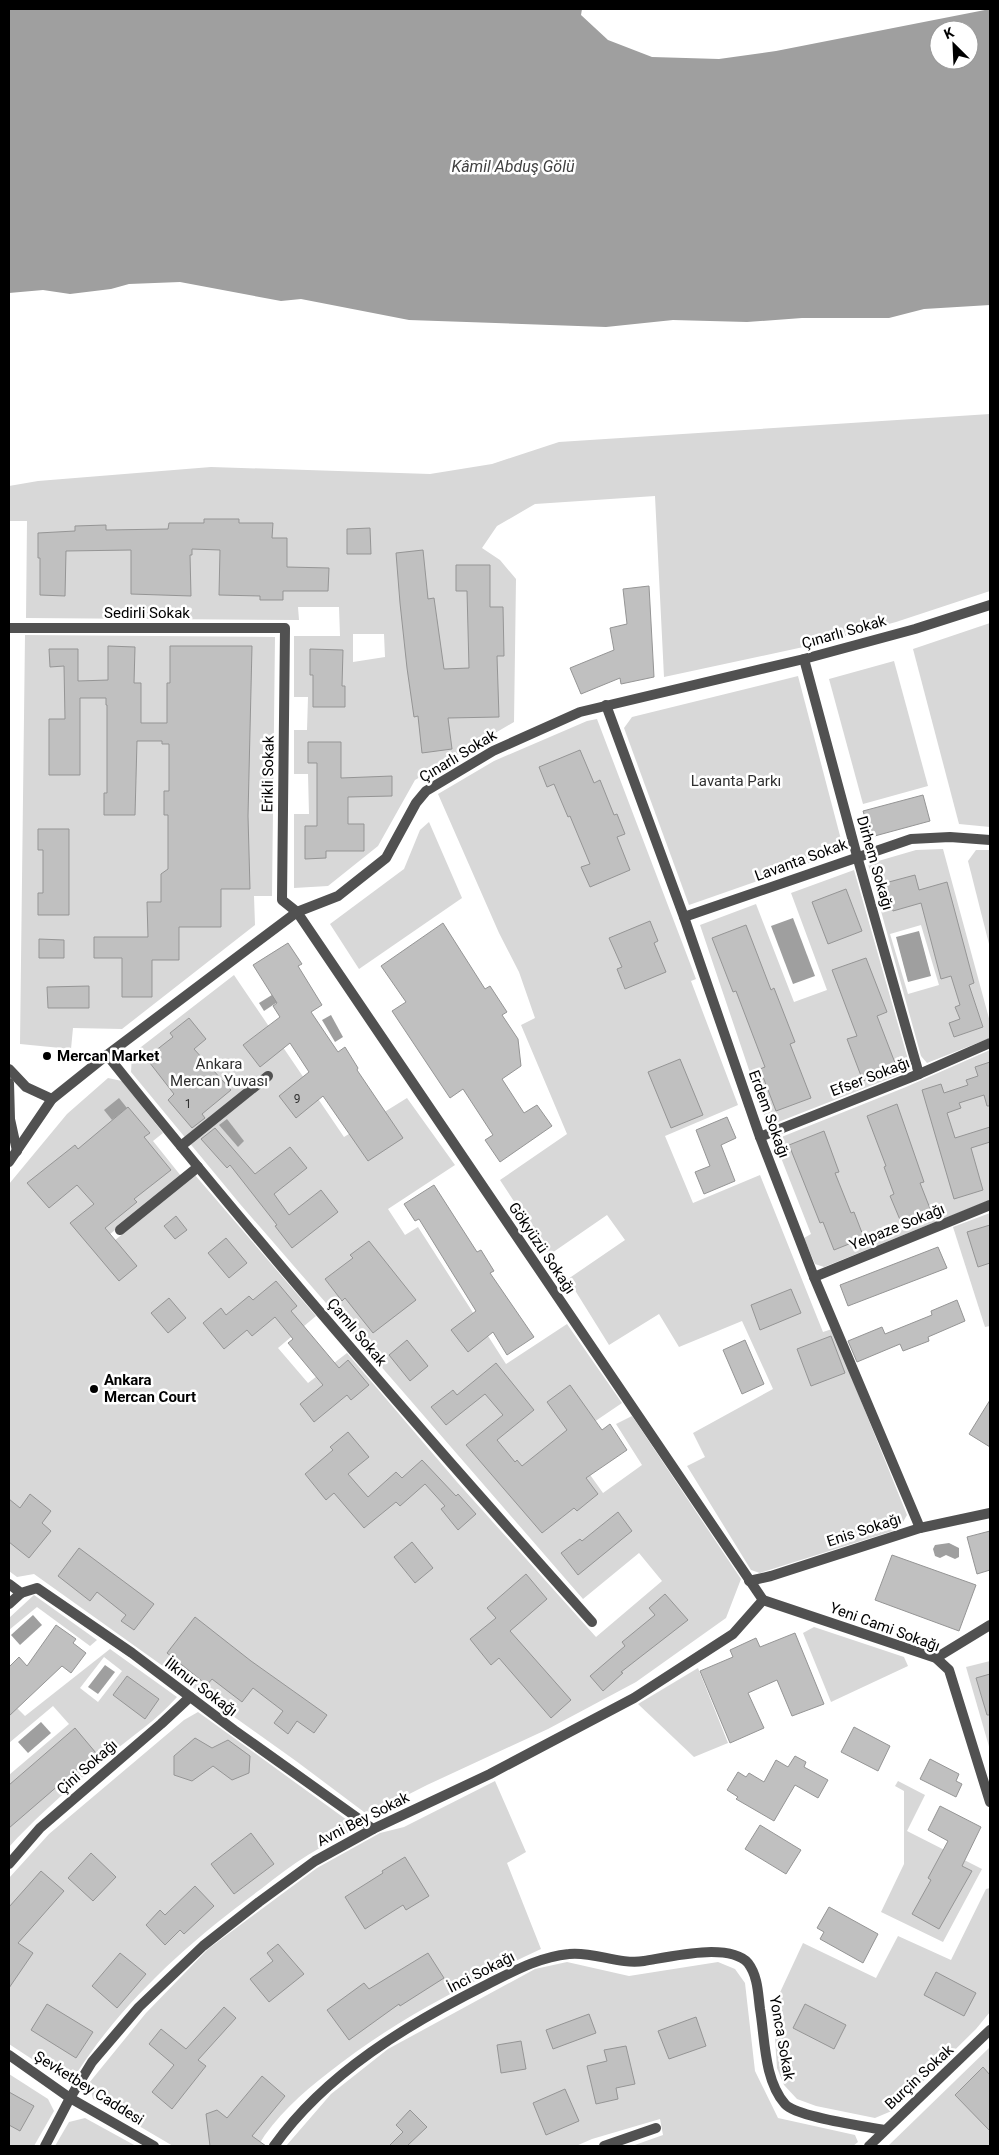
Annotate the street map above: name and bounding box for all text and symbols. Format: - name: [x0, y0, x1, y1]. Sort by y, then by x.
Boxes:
- north arrow: [929, 20, 979, 70]
- text: K: [941, 24, 956, 42]
- water label: Kâmil Abduş Gölü: [451, 157, 575, 176]
- street label: Sedirli Sokak: [104, 604, 190, 622]
- street label: Çınarlı Sokak: [800, 611, 889, 653]
- street label: Çınarlı Sokak: [416, 726, 500, 786]
- street label: Erikli Sokak: [258, 735, 278, 813]
- park label: Lavanta Parkı: [691, 772, 781, 790]
- street label: Dirhem Sokağı: [853, 814, 897, 912]
- street label: Lavanta Sokak: [752, 835, 850, 885]
- place label: Mercan Market: [57, 1047, 159, 1065]
- marker: Mercan Market: [41, 1050, 53, 1062]
- street label: Efser Sokağı: [828, 1054, 912, 1100]
- park label: Ankara Mercan Yuvası: [170, 1055, 268, 1090]
- street label: Erdem Sokağı: [745, 1068, 793, 1160]
- house number: 9: [294, 1092, 300, 1106]
- house number: 1: [185, 1097, 191, 1111]
- street label: Gökyüzü Sokağı: [505, 1199, 579, 1297]
- street label: Yelpaze Sokağı: [847, 1200, 947, 1254]
- street label: Çamlı Sokak: [323, 1294, 391, 1370]
- place label: Ankara Mercan Court: [104, 1371, 196, 1406]
- marker: Ankara Mercan Court: [88, 1383, 100, 1395]
- street label: Enis Sokağı: [824, 1509, 904, 1551]
- street label: Yeni Cami Sokağı: [827, 1599, 943, 1655]
- street label: İlknur Sokağı: [161, 1654, 241, 1720]
- street label: Çini Sokağı: [53, 1736, 121, 1798]
- street label: Avni Bey Sokak: [314, 1788, 413, 1850]
- street label: İnci Sokağı: [444, 1947, 518, 1997]
- street label: Yonca Sokak: [766, 1994, 798, 2082]
- street label: Burçin Sokak: [881, 2041, 957, 2113]
- street label: Şevketbey Caddesi: [31, 2047, 147, 2129]

